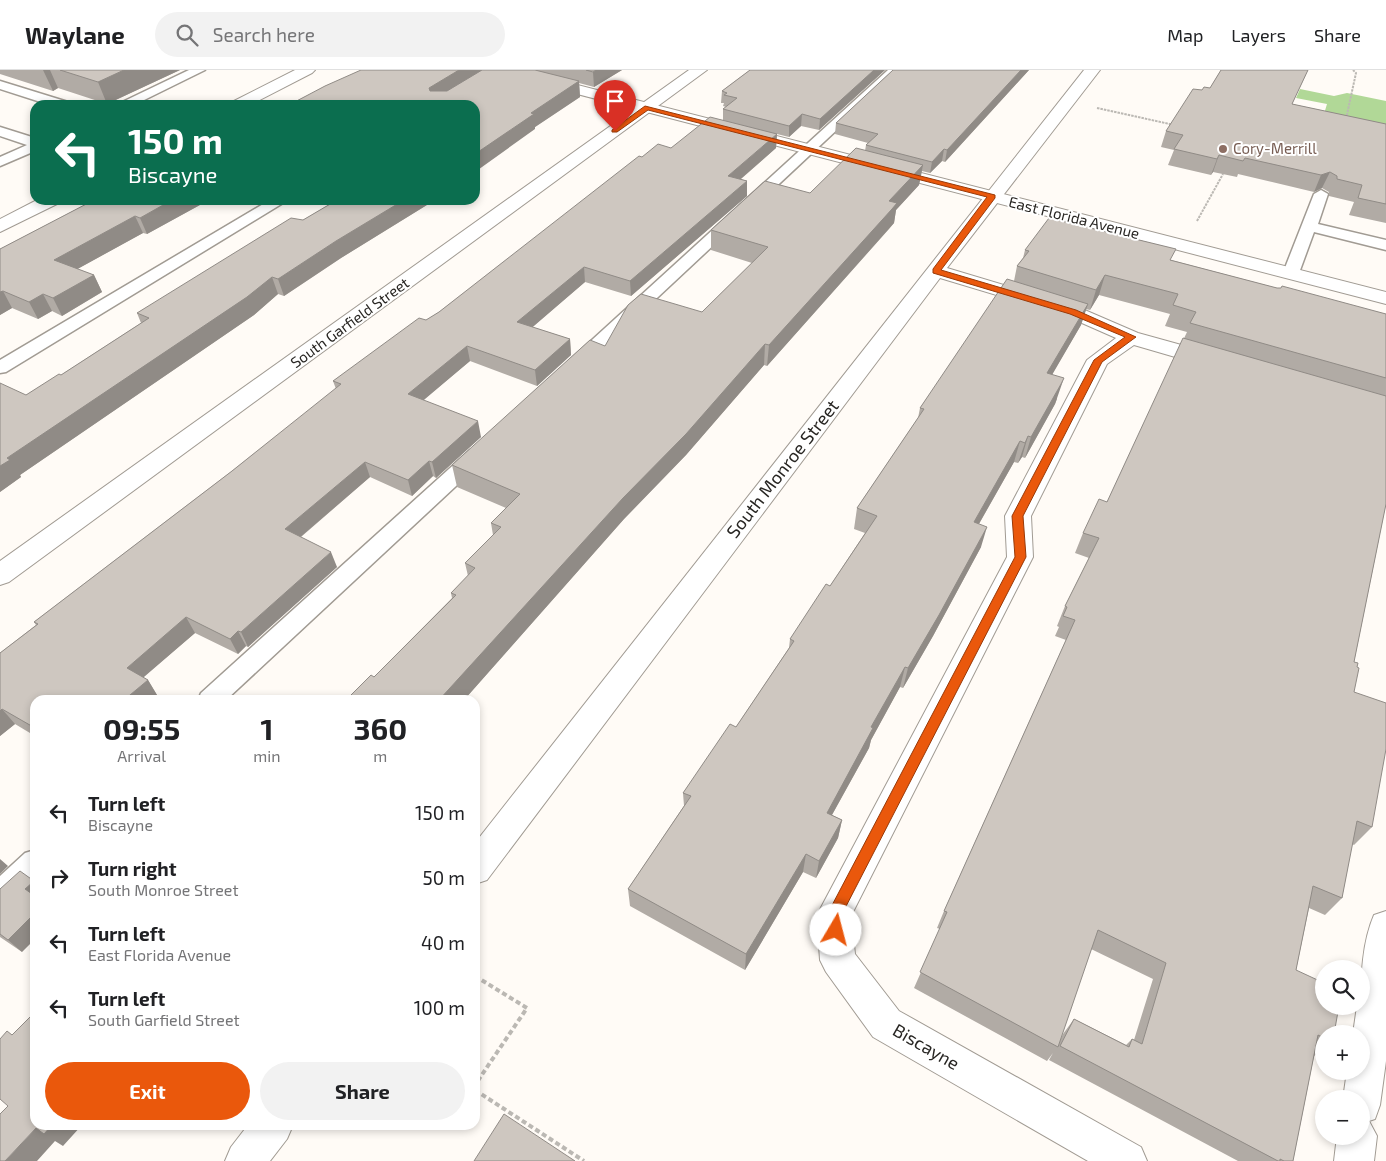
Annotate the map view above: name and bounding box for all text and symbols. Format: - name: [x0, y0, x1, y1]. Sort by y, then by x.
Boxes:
- search box: [155, 12, 505, 57]
- text: Waylane: [25, 20, 125, 49]
- icon: search: [173, 21, 201, 49]
- text: Search here: [213, 23, 315, 46]
- text: Map: [1167, 24, 1203, 46]
- text: Layers: [1231, 24, 1286, 46]
- text: Share: [1314, 24, 1361, 46]
- pin: [594, 80, 636, 131]
- icon: arrive: [601, 87, 629, 115]
- text: 150 m: [128, 119, 223, 161]
- icon: left: [45, 120, 110, 185]
- place label: Cory-Merrill: [1233, 139, 1317, 157]
- marker: Cory-Merrill: [1217, 143, 1229, 155]
- text: Biscayne: [128, 161, 217, 187]
- street label: East Florida Avenue: [1007, 192, 1142, 242]
- street label: South Garfield Street: [287, 273, 412, 371]
- street label: South Monroe Street: [721, 395, 843, 542]
- text: 09:55: [103, 710, 180, 746]
- text: 1: [260, 710, 273, 746]
- text: 360: [353, 710, 407, 746]
- text: Arrival: [117, 746, 166, 765]
- text: min: [253, 746, 281, 765]
- text: m: [373, 746, 387, 765]
- text: Turn left: [88, 792, 165, 815]
- icon: left: [45, 799, 73, 827]
- text: 150 m: [415, 801, 465, 824]
- text: Biscayne: [88, 815, 153, 834]
- text: Turn right: [88, 857, 176, 880]
- icon: right: [45, 864, 73, 892]
- text: 50 m: [422, 866, 465, 889]
- text: South Monroe Street: [88, 880, 238, 899]
- position arrow: [809, 903, 861, 955]
- text: Turn left: [88, 922, 165, 945]
- icon: left: [45, 929, 73, 957]
- text: 40 m: [421, 931, 465, 954]
- text: East Florida Avenue: [88, 945, 231, 964]
- map controls: [1315, 960, 1370, 1145]
- button: search: [1315, 960, 1370, 1015]
- text: Turn left: [88, 987, 165, 1010]
- icon: left: [45, 994, 73, 1022]
- text: 100 m: [414, 996, 465, 1019]
- text: South Garfield Street: [88, 1010, 240, 1029]
- street label: Biscayne: [889, 1018, 964, 1074]
- button: +: [1315, 1025, 1370, 1080]
- button: Exit: [45, 1062, 250, 1120]
- button: Share: [260, 1062, 465, 1120]
- button: −: [1315, 1090, 1370, 1145]

